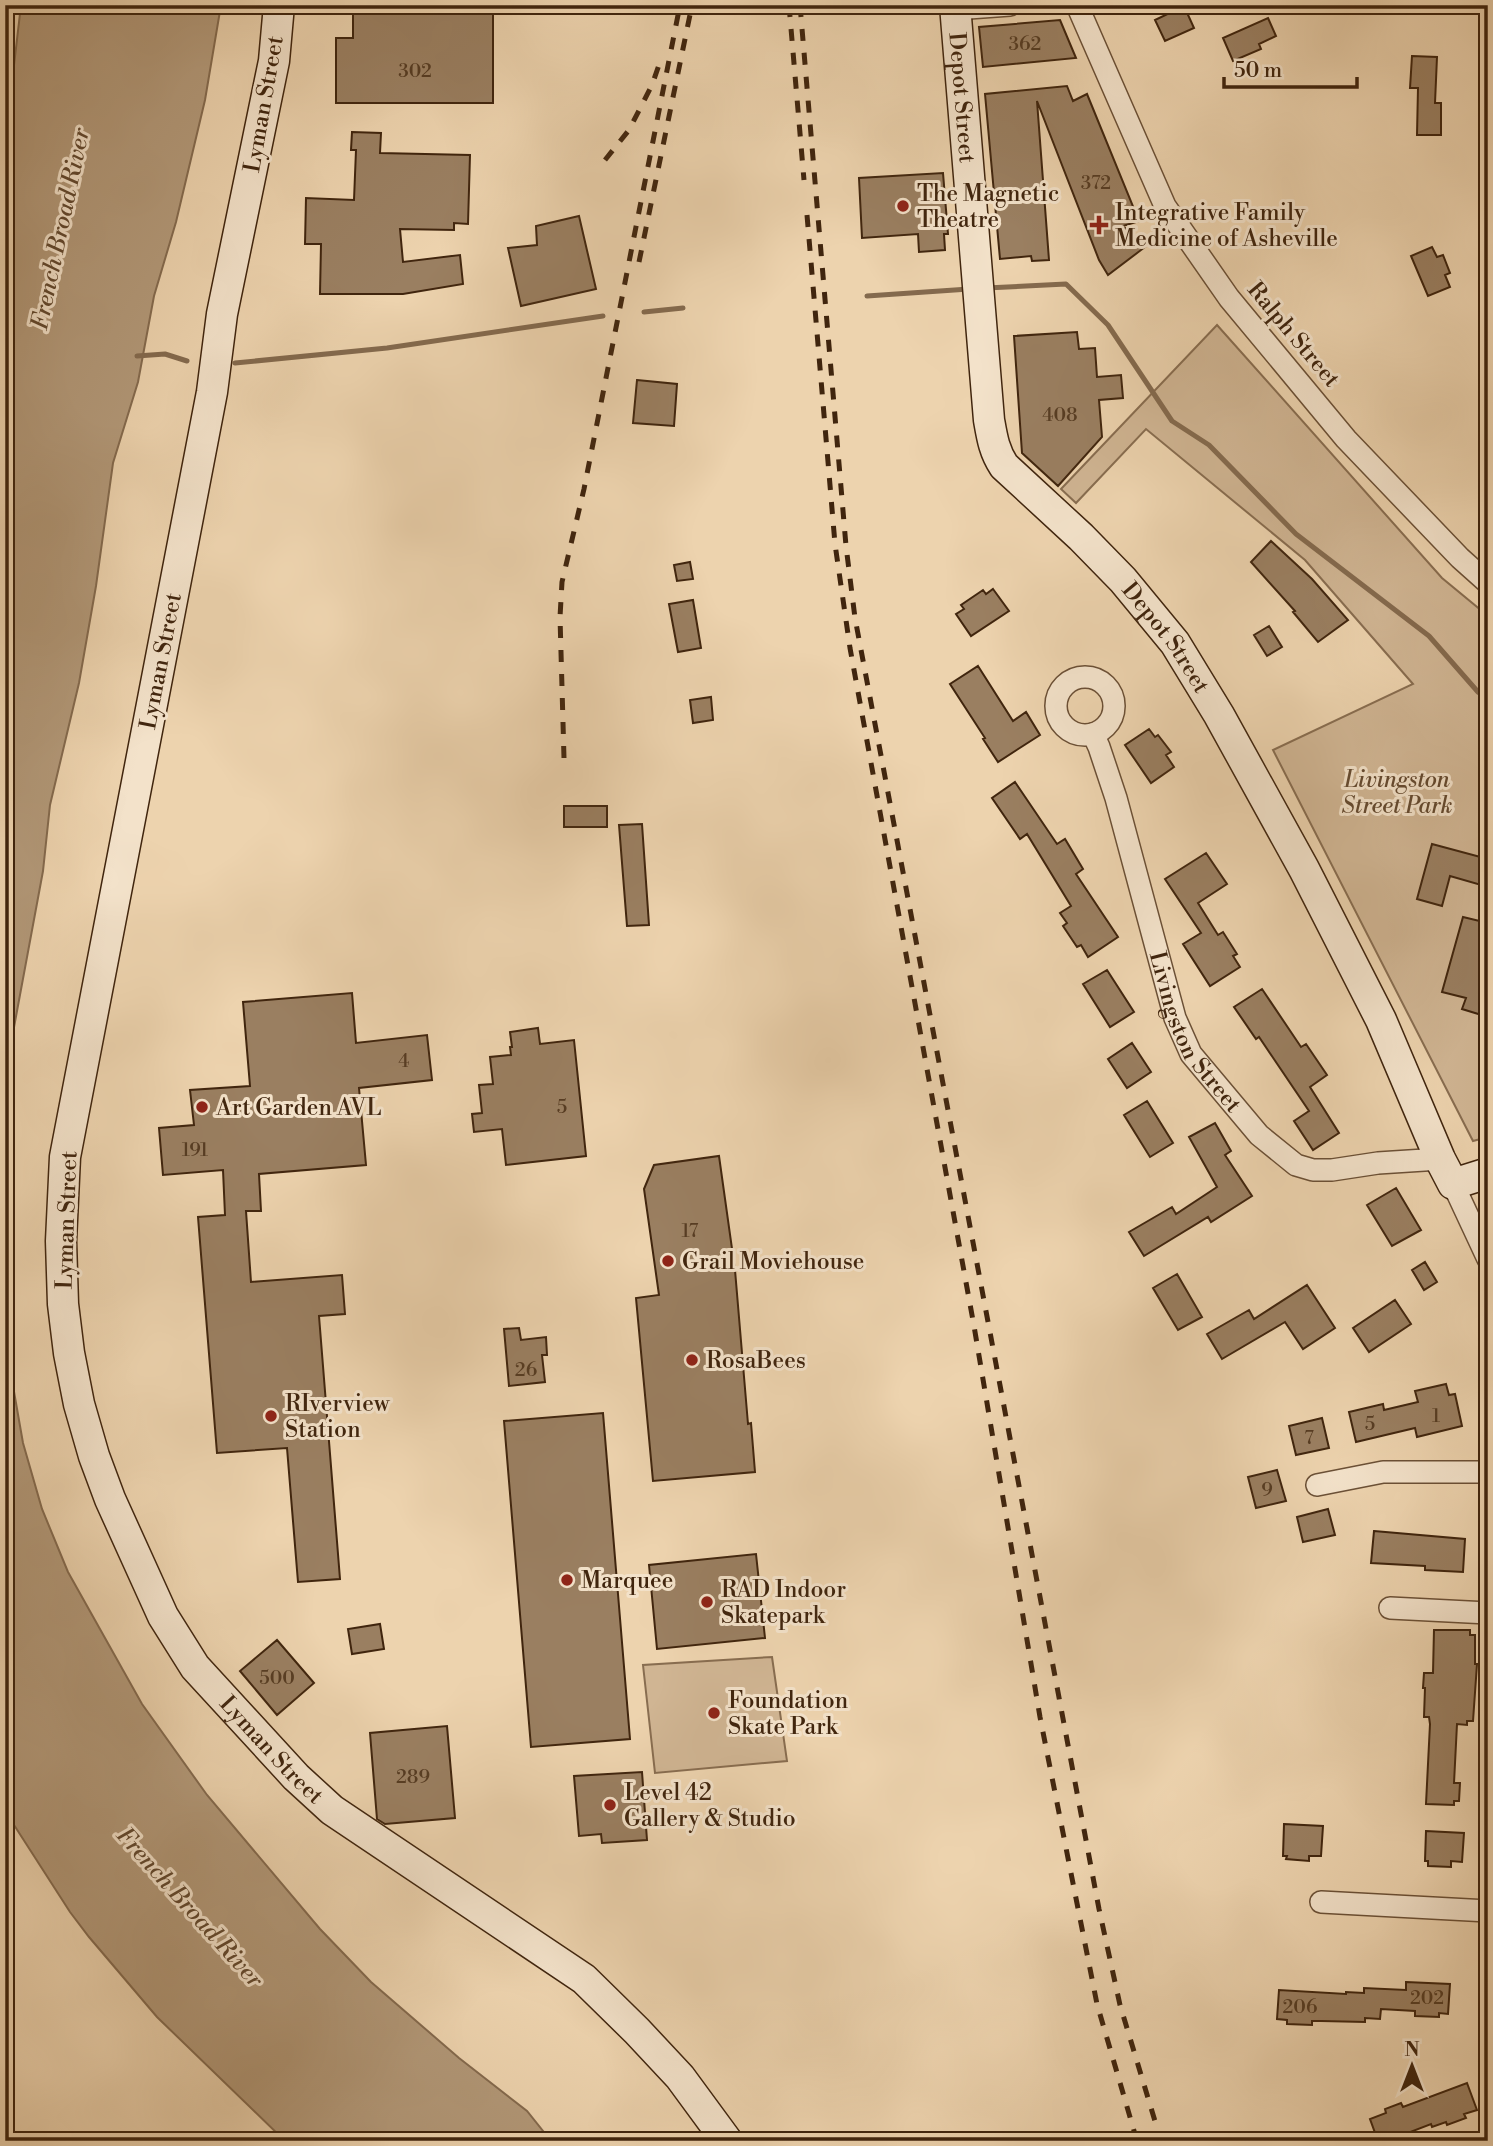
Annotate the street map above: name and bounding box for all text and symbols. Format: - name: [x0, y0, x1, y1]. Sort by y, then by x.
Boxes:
- street label: Depot Street: [942, 31, 981, 164]
- house number: 362: [1009, 32, 1041, 56]
- street label: Lyman Street: [238, 34, 290, 175]
- scale bar: [1224, 46, 1356, 90]
- text: 50 m: [1234, 58, 1282, 84]
- house number: 302: [398, 59, 432, 83]
- water label: French Broad River: [25, 125, 97, 333]
- house number: 372: [1081, 171, 1111, 195]
- place label: The Magnetic Theatre: [917, 180, 1059, 234]
- marker: The Magnetic Theatre: [895, 198, 911, 214]
- place label: Integrative Family Medicine of Asheville: [1115, 199, 1338, 253]
- marker: Integrative Family Medicine of Asheville: [1089, 215, 1109, 235]
- street label: Ralph Street: [1241, 276, 1345, 393]
- house number: 408: [1042, 403, 1078, 427]
- street label: Depot Street: [1116, 577, 1215, 698]
- street label: Lyman Street: [134, 591, 188, 732]
- park label: Livingston Street Park: [1342, 766, 1452, 820]
- street label: Livingston Street: [1143, 948, 1247, 1118]
- house number: 4: [398, 1049, 410, 1073]
- place label: Art Garden AVL: [215, 1094, 382, 1122]
- house number: 5: [557, 1095, 567, 1119]
- marker: Art Garden AVL: [194, 1099, 210, 1115]
- house number: 191: [182, 1138, 208, 1162]
- street label: Lyman Street: [51, 1150, 83, 1290]
- house number: 17: [682, 1219, 699, 1243]
- place label: Grail Moviehouse: [682, 1248, 864, 1276]
- marker: Grail Moviehouse: [660, 1253, 676, 1269]
- place label: RosaBees: [706, 1347, 806, 1375]
- marker: RosaBees: [684, 1352, 700, 1368]
- house number: 26: [515, 1358, 537, 1382]
- place label: RIverview Station: [285, 1390, 391, 1444]
- house number: 1: [1432, 1404, 1440, 1428]
- marker: RIverview Station: [263, 1408, 279, 1424]
- house number: 5: [1365, 1412, 1375, 1436]
- house number: 7: [1304, 1426, 1314, 1450]
- house number: 9: [1261, 1478, 1273, 1502]
- place label: Marquee: [581, 1567, 673, 1595]
- marker: Marquee: [559, 1572, 575, 1588]
- place label: RAD Indoor Skatepark: [721, 1576, 846, 1630]
- marker: RAD Indoor Skatepark: [699, 1594, 715, 1610]
- house number: 500: [259, 1666, 295, 1690]
- place label: Foundation Skate Park: [728, 1687, 849, 1741]
- street label: Lyman Street: [213, 1690, 329, 1810]
- marker: Foundation Skate Park: [706, 1705, 722, 1721]
- house number: 289: [396, 1765, 430, 1789]
- place label: Level 42 Gallery & Studio: [624, 1779, 796, 1833]
- marker: Level 42 Gallery & Studio: [602, 1797, 618, 1813]
- water label: French Broad River: [109, 1821, 270, 1995]
- house number: 202: [1410, 1986, 1444, 2010]
- house number: 206: [1283, 1995, 1317, 2019]
- north arrow: [1378, 2030, 1448, 2100]
- text: N: [1404, 2038, 1420, 2062]

